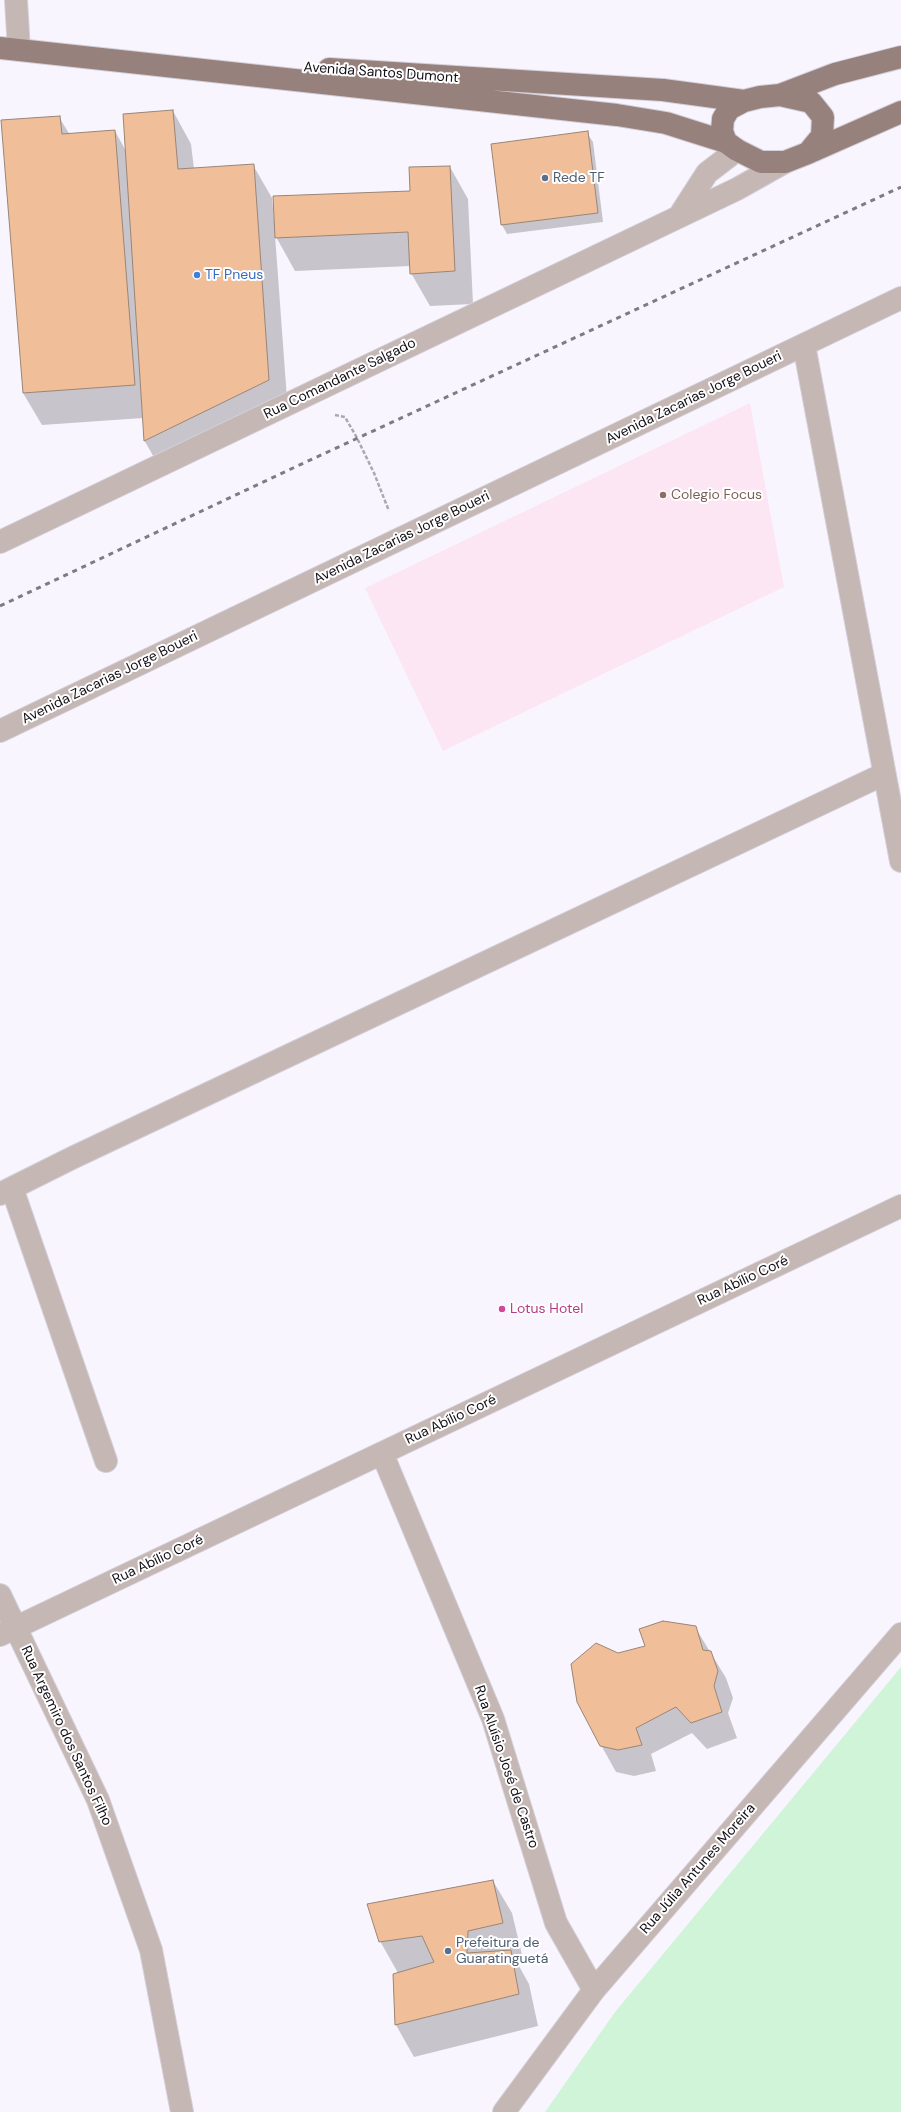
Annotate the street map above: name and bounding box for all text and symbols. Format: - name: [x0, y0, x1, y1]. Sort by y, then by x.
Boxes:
- street label: Avenida Santos Dumont: [303, 59, 459, 87]
- place label: Rede TF: [553, 170, 605, 186]
- marker: Rede TF: [540, 173, 550, 183]
- place label: TF Pneus: [205, 267, 263, 283]
- marker: TF Pneus: [192, 270, 202, 280]
- street label: Rua Comandante Salgado: [261, 335, 419, 423]
- street label: Avenida Zacarias Jorge Boueri: [603, 348, 785, 448]
- place label: Colegio Focus: [671, 487, 762, 503]
- street label: Avenida Zacarias Jorge Boueri: [311, 488, 493, 588]
- marker: Colegio Focus: [658, 490, 668, 500]
- street label: Avenida Zacarias Jorge Boueri: [19, 628, 201, 728]
- street label: Rua Abílio Coré: [695, 1253, 791, 1309]
- place label: Lotus Hotel: [510, 1301, 583, 1317]
- marker: Lotus Hotel: [497, 1304, 507, 1314]
- street label: Rua Abílio Coré: [403, 1392, 499, 1448]
- street label: Rua Abílio Coré: [110, 1532, 206, 1588]
- street label: Rua Argemiro dos Santos Filho: [17, 1643, 115, 1829]
- street label: Rua Aluísio José de Castro: [470, 1683, 542, 1851]
- street label: Rua Júlia Antunes Moreira: [637, 1800, 759, 1938]
- place label: Prefeitura de Guaratinguetá: [456, 1935, 548, 1968]
- marker: Prefeitura de Guaratinguetá: [443, 1946, 453, 1956]

